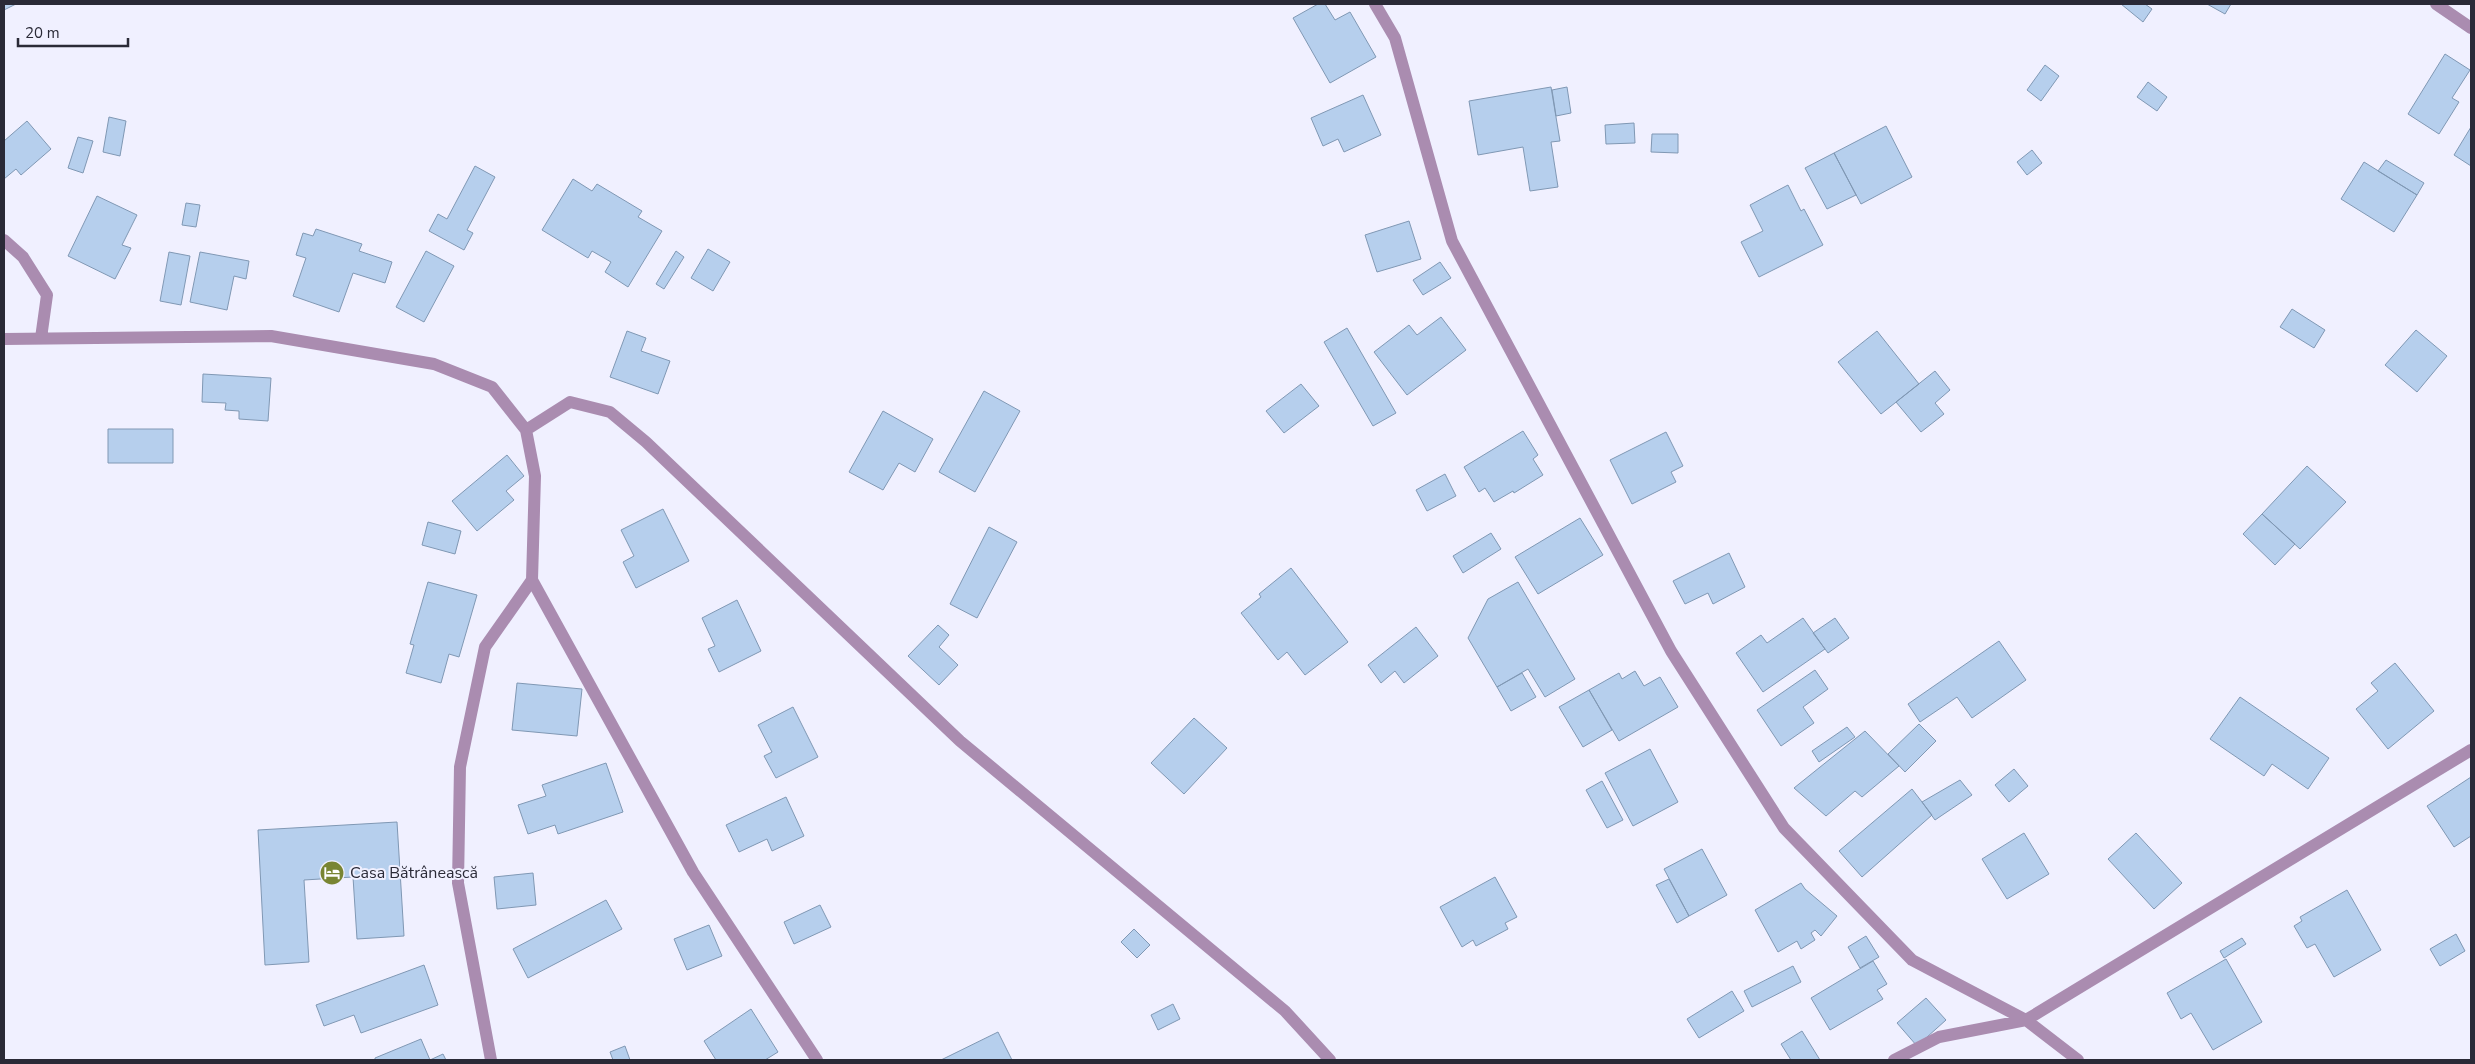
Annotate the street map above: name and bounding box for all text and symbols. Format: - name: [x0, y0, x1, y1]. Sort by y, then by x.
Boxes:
- scale bar: [18, 15, 128, 47]
- text: 20 m: [25, 23, 60, 43]
- hotel icon: Casa Bătrânească: [319, 860, 345, 886]
- place label: Casa Bătrânească: [350, 862, 478, 884]

